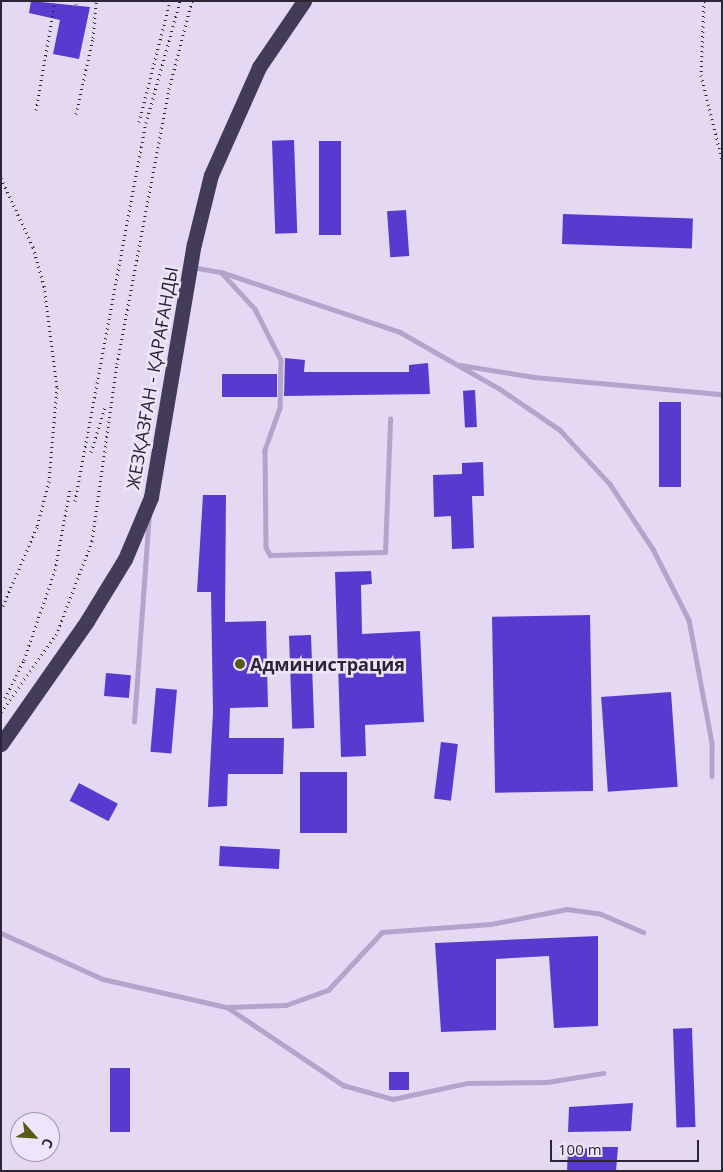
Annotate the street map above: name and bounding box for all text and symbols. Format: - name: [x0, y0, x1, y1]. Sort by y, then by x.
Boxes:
- street label: ЖЕЗҚАЗҒАН - ҚАРАҒАНДЫ: [122, 265, 182, 491]
- place label: Администрация: [250, 653, 405, 675]
- marker: Администрация: [234, 658, 246, 670]
- north arrow: [10, 1112, 60, 1162]
- scale bar: [553, 1130, 702, 1162]
- text: С: [38, 1135, 59, 1152]
- text: 100 m: [558, 1139, 602, 1159]

